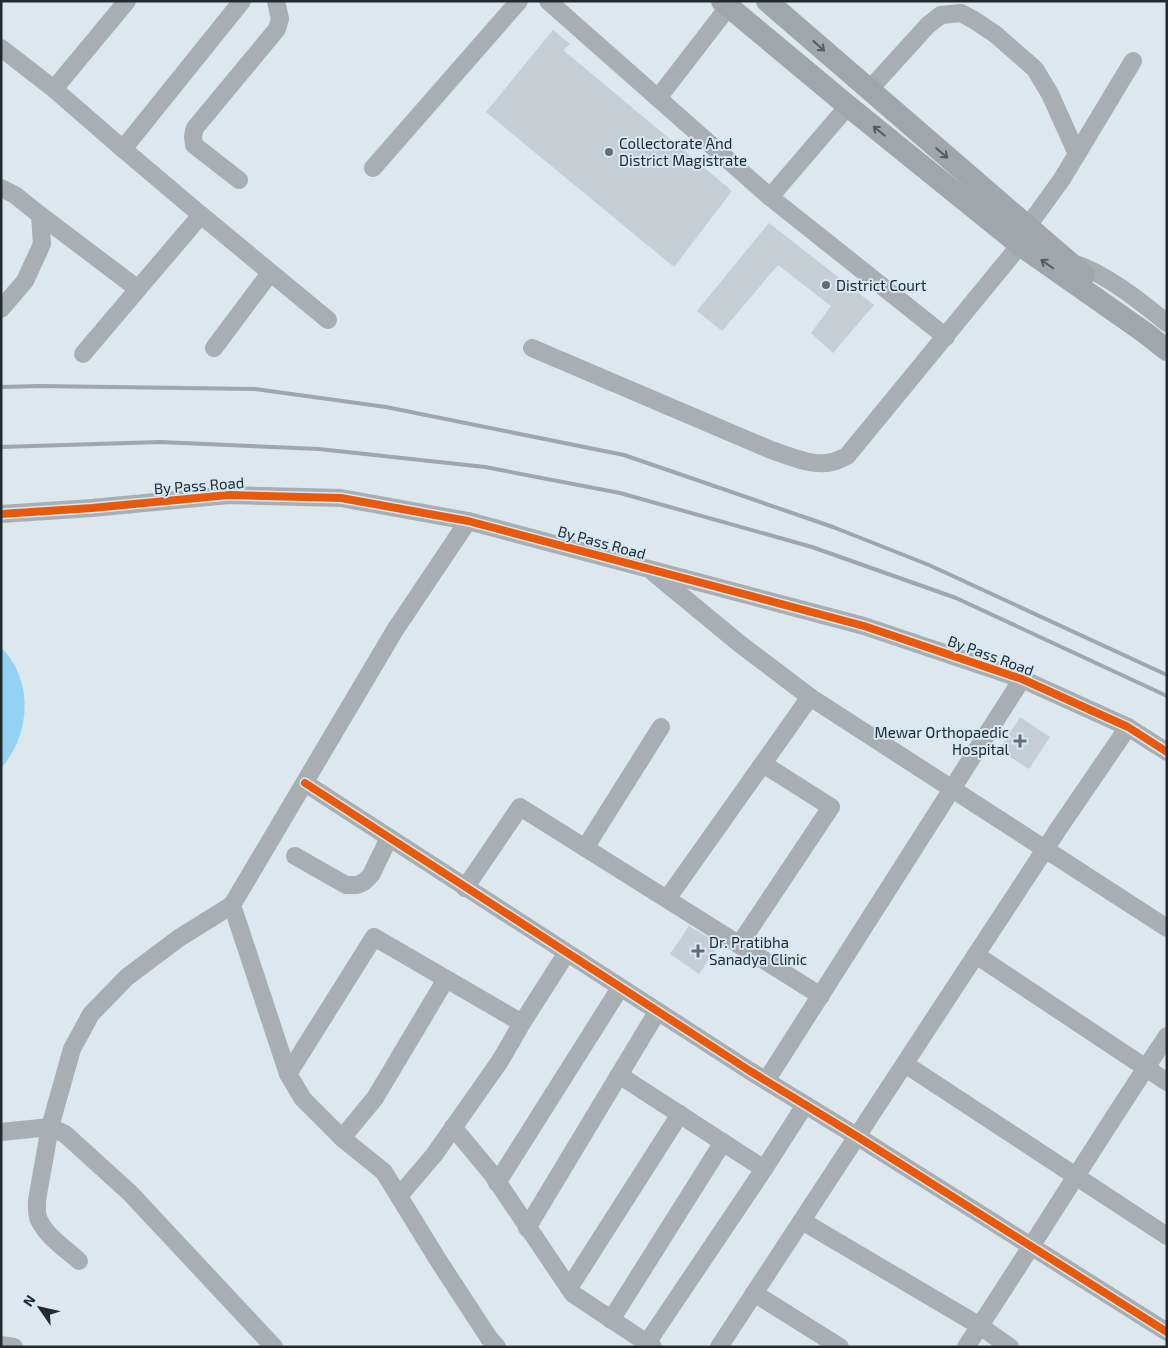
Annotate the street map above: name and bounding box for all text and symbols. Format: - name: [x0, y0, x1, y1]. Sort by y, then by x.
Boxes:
- one-way arrow: [813, 41, 826, 52]
- one-way arrow: [872, 125, 885, 136]
- place label: Collectorate And District Magistrate: [619, 134, 747, 169]
- marker: Collectorate And District Magistrate: [603, 146, 615, 158]
- one-way arrow: [935, 147, 948, 158]
- one-way arrow: [1040, 259, 1054, 269]
- place label: District Court: [836, 276, 927, 294]
- marker: District Court: [820, 279, 832, 291]
- street label: By Pass Road: [153, 473, 245, 497]
- street label: By Pass Road: [556, 522, 648, 562]
- street label: By Pass Road: [945, 631, 1037, 679]
- place label: Mewar Orthopaedic Hospital: [875, 723, 1010, 758]
- marker: Mewar Orthopaedic Hospital: [1013, 734, 1027, 748]
- place label: Dr. Pratibha Sanadya Clinic: [709, 933, 807, 968]
- marker: Dr. Pratibha Sanadya Clinic: [691, 944, 705, 958]
- north arrow: [15, 1283, 65, 1333]
- text: N: [19, 1292, 39, 1309]

